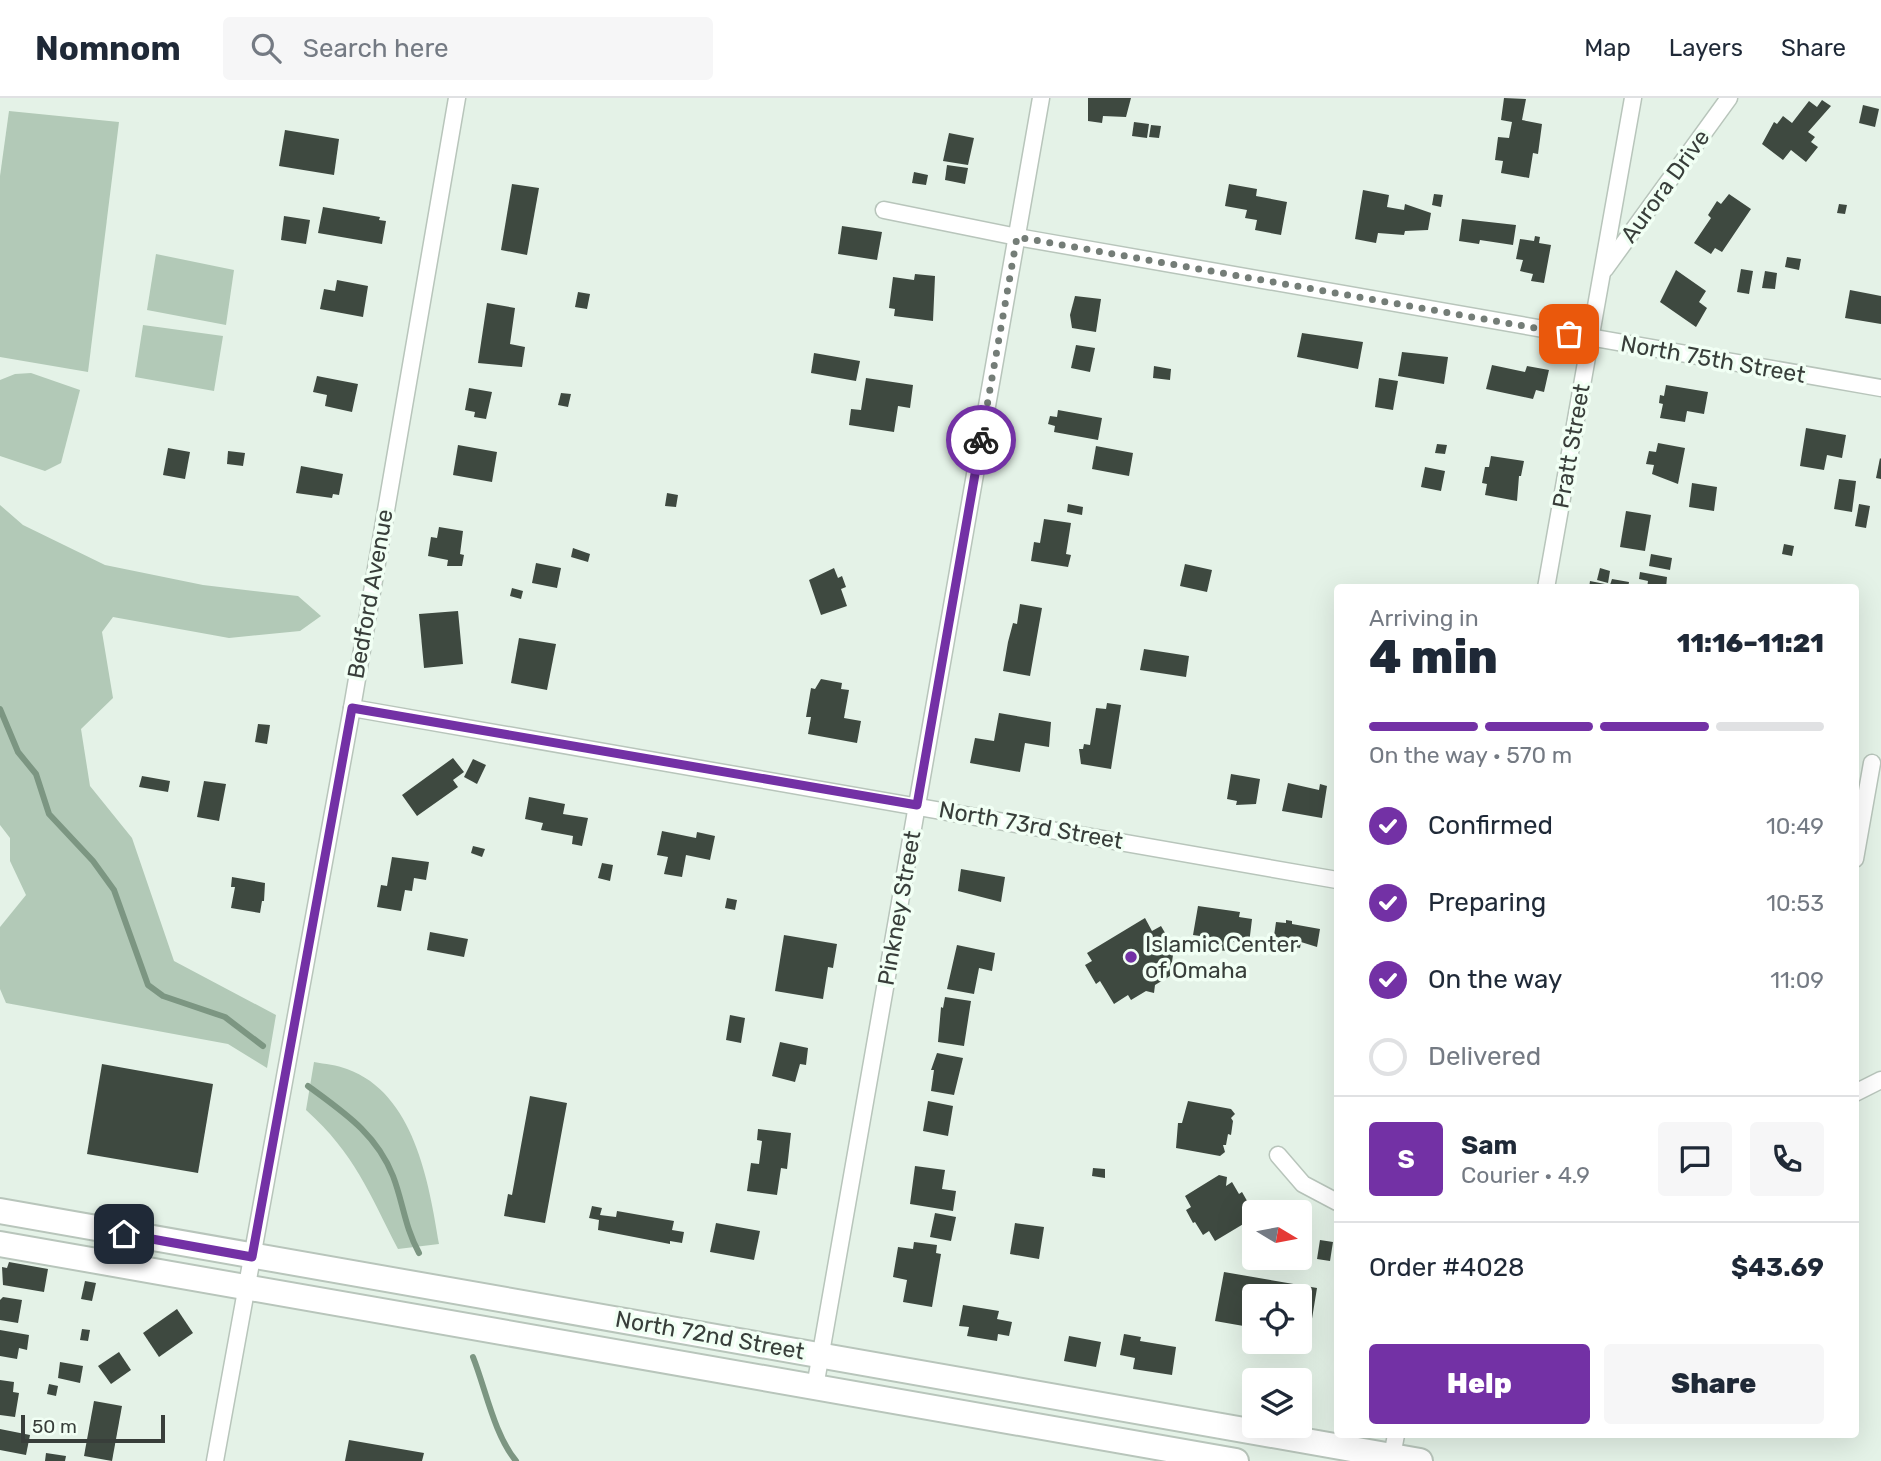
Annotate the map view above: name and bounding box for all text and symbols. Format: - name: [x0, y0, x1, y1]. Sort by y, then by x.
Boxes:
- search box: [223, 17, 713, 80]
- text: Nomnom: [35, 29, 181, 68]
- icon: search: [247, 29, 285, 67]
- text: Search here: [303, 33, 449, 64]
- text: Map: [1584, 34, 1631, 62]
- text: Layers: [1669, 34, 1743, 62]
- text: Share: [1781, 34, 1846, 62]
- street label: Aurora Drive: [1615, 124, 1715, 248]
- pin: [1539, 304, 1599, 364]
- icon: bag: [1550, 315, 1588, 353]
- street label: North 75th Street: [1618, 329, 1808, 389]
- street label: Pratt Street: [1546, 382, 1596, 510]
- courier: [946, 405, 1016, 475]
- icon: bike: [962, 421, 1000, 459]
- street label: Bedford Avenue: [341, 507, 399, 681]
- text: Arriving in: [1369, 604, 1479, 632]
- text: 11:16–11:21: [1677, 628, 1824, 659]
- text: 4 min: [1369, 630, 1498, 685]
- text: On the way · 570 m: [1369, 741, 1572, 769]
- street label: North 73rd Street: [937, 795, 1125, 855]
- icon: check: [1369, 807, 1407, 845]
- text: Confirmed: [1428, 810, 1553, 841]
- text: 10:49: [1766, 812, 1824, 840]
- street label: Pinkney Street: [872, 828, 926, 988]
- icon: check: [1369, 884, 1407, 922]
- text: Preparing: [1428, 887, 1546, 918]
- text: 10:53: [1766, 889, 1824, 917]
- place label: Islamic Center of Omaha: [1145, 930, 1298, 984]
- marker: Islamic Center of Omaha: [1123, 949, 1139, 965]
- icon: check: [1369, 961, 1407, 999]
- text: On the way: [1428, 964, 1562, 995]
- text: 11:09: [1770, 966, 1824, 994]
- text: Delivered: [1428, 1041, 1541, 1072]
- button: chat: [1658, 1122, 1732, 1196]
- button: phone: [1750, 1122, 1824, 1196]
- text: Sam: [1461, 1130, 1517, 1161]
- text: S: [1397, 1144, 1415, 1175]
- text: Courier · 4.9: [1461, 1161, 1590, 1189]
- north arrow: [1242, 1200, 1312, 1270]
- map controls: [1242, 1200, 1312, 1438]
- pin: [94, 1204, 154, 1264]
- icon: home: [105, 1215, 143, 1253]
- text: Order #4028: [1369, 1252, 1524, 1283]
- text: $43.69: [1731, 1252, 1824, 1283]
- button: locate: [1242, 1284, 1312, 1354]
- street label: North 72nd Street: [613, 1305, 807, 1365]
- button: Help: [1369, 1344, 1590, 1424]
- button: Share: [1604, 1344, 1824, 1424]
- button: layers: [1242, 1368, 1312, 1438]
- scale bar: [21, 1412, 164, 1444]
- text: 50 m: [32, 1415, 77, 1438]

